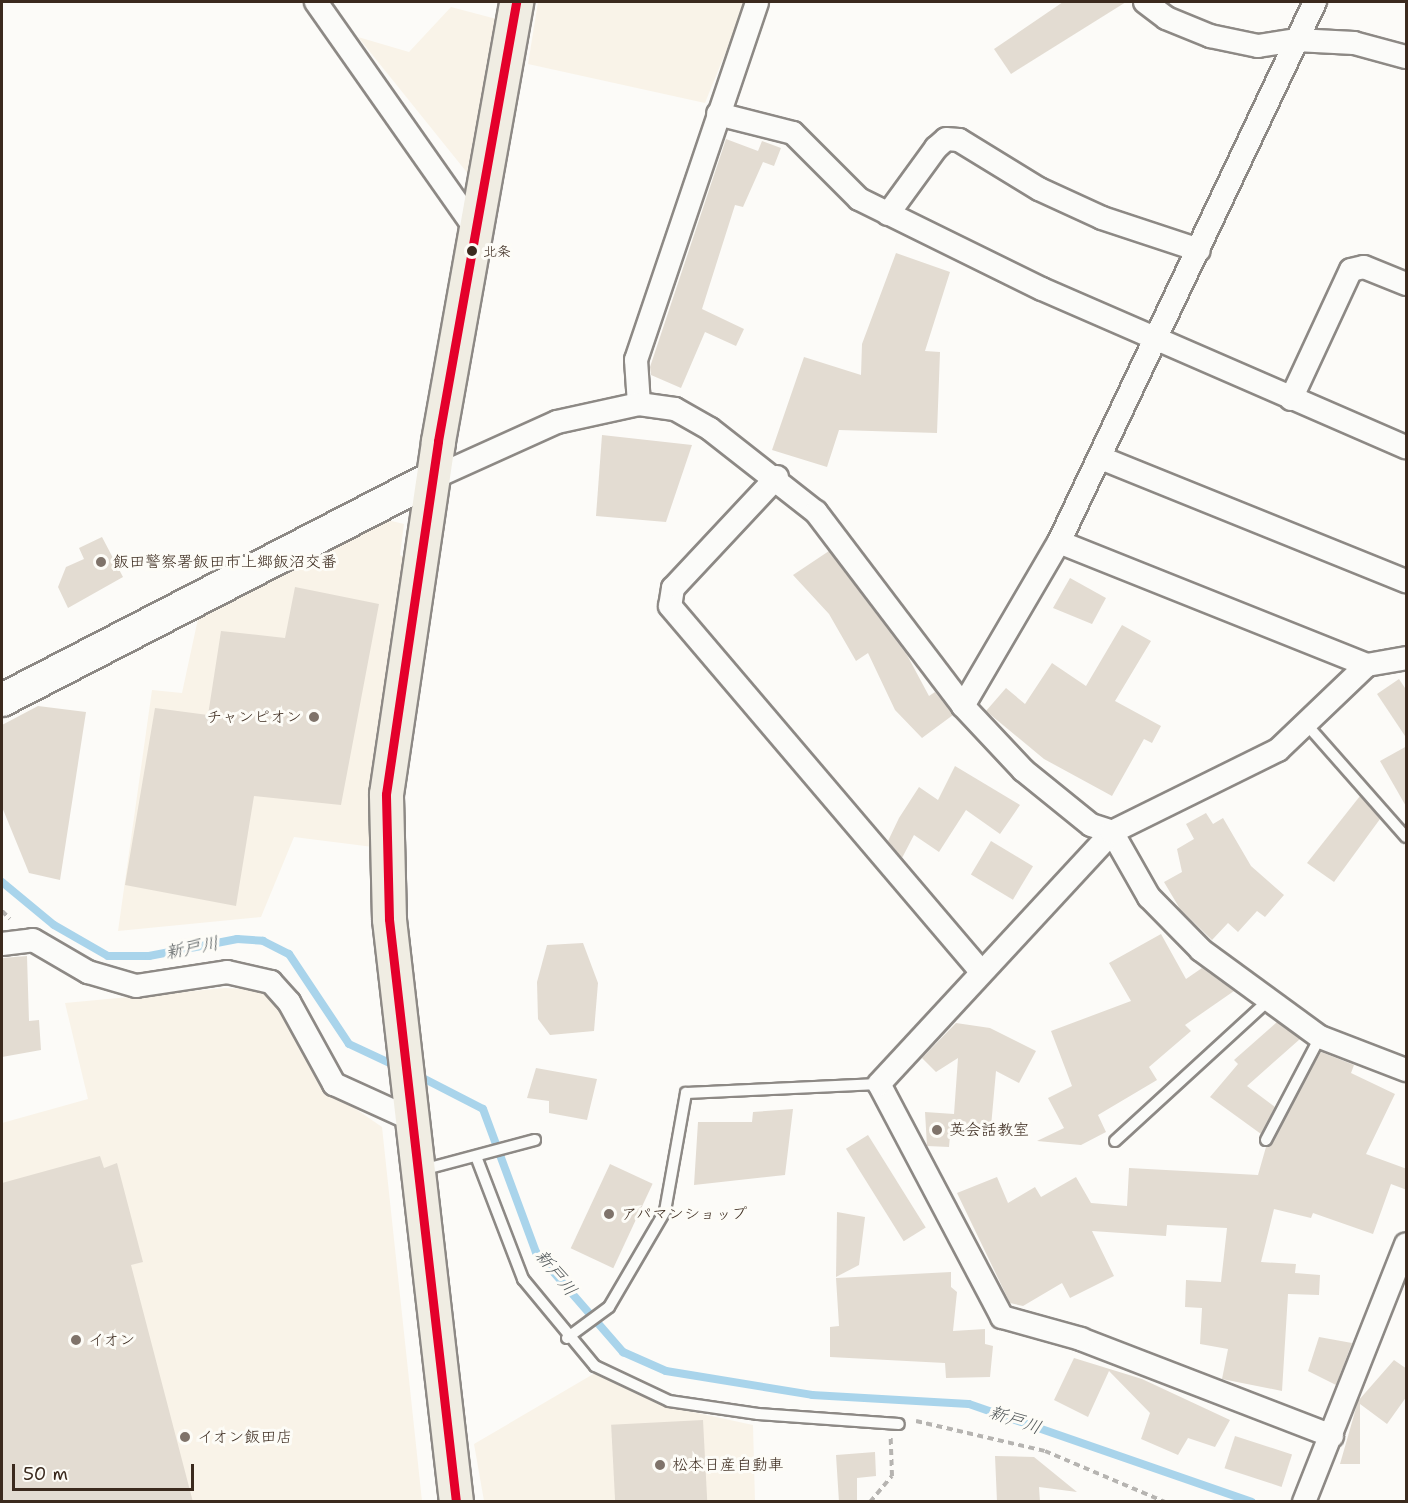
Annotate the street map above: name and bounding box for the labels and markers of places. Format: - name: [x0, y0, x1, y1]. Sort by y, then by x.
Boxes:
- place label: 北条: [483, 243, 511, 259]
- marker: 北条: [466, 245, 478, 257]
- place label: 飯田警察署飯田市上郷飯沼交番: [113, 552, 337, 572]
- marker: 飯田警察署飯田市上郷飯沼交番: [94, 555, 108, 569]
- place label: チャンピオン: [206, 707, 302, 727]
- marker: チャンピオン: [307, 710, 321, 724]
- place label: 英会話教室: [949, 1120, 1029, 1140]
- marker: 英会話教室: [930, 1123, 944, 1137]
- place label: アパマンショップ: [621, 1204, 749, 1224]
- marker: アパマンショップ: [602, 1207, 616, 1221]
- place label: イオン: [88, 1330, 136, 1350]
- marker: イオン: [69, 1333, 83, 1347]
- place label: イオン飯田店: [197, 1427, 293, 1447]
- marker: イオン飯田店: [178, 1430, 192, 1444]
- place label: 松本日産自動車: [672, 1455, 784, 1475]
- marker: 松本日産自動車: [653, 1458, 667, 1472]

